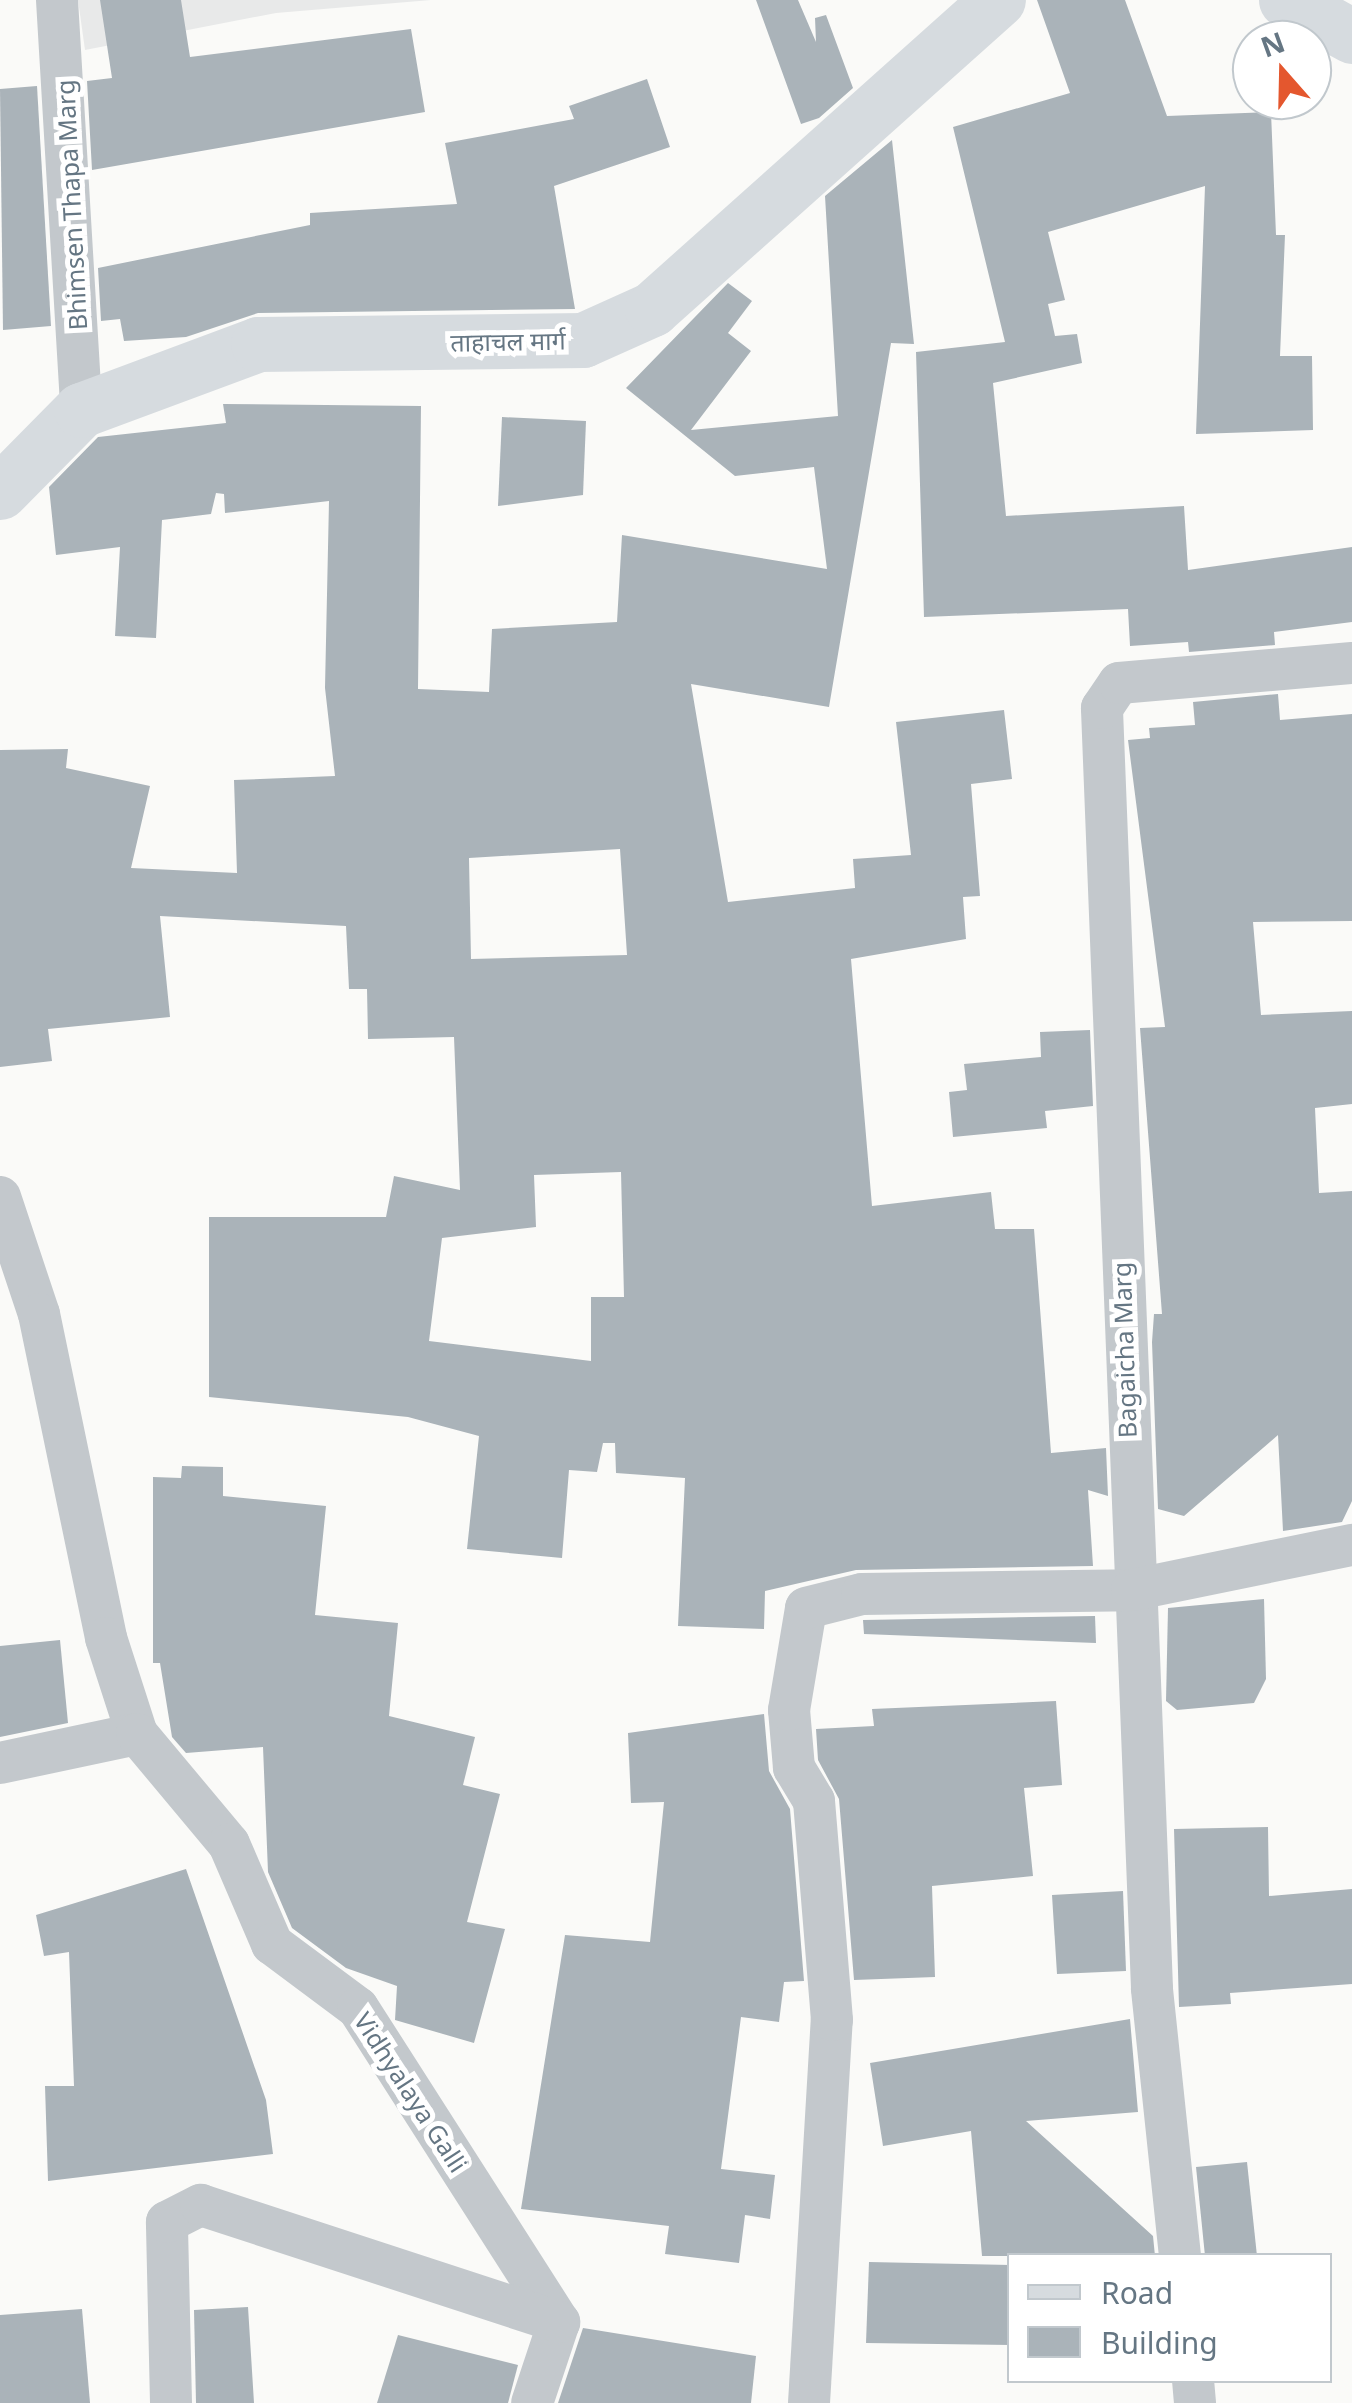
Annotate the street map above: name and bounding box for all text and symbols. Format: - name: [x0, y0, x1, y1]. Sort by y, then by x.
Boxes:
- north arrow: [1232, 20, 1332, 120]
- text: N: [1255, 22, 1290, 65]
- street label: Bhimsen Thapa Marg: [49, 79, 93, 331]
- street label: ताहाचल मार्ग: [450, 325, 566, 357]
- street label: Bagaicha Marg: [1106, 1261, 1142, 1439]
- street label: Vidhyalaya Galli: [348, 2007, 474, 2177]
- legend: [1007, 2253, 1332, 2383]
- text: Road: [1101, 2272, 1173, 2313]
- text: Building: [1101, 2322, 1218, 2363]

